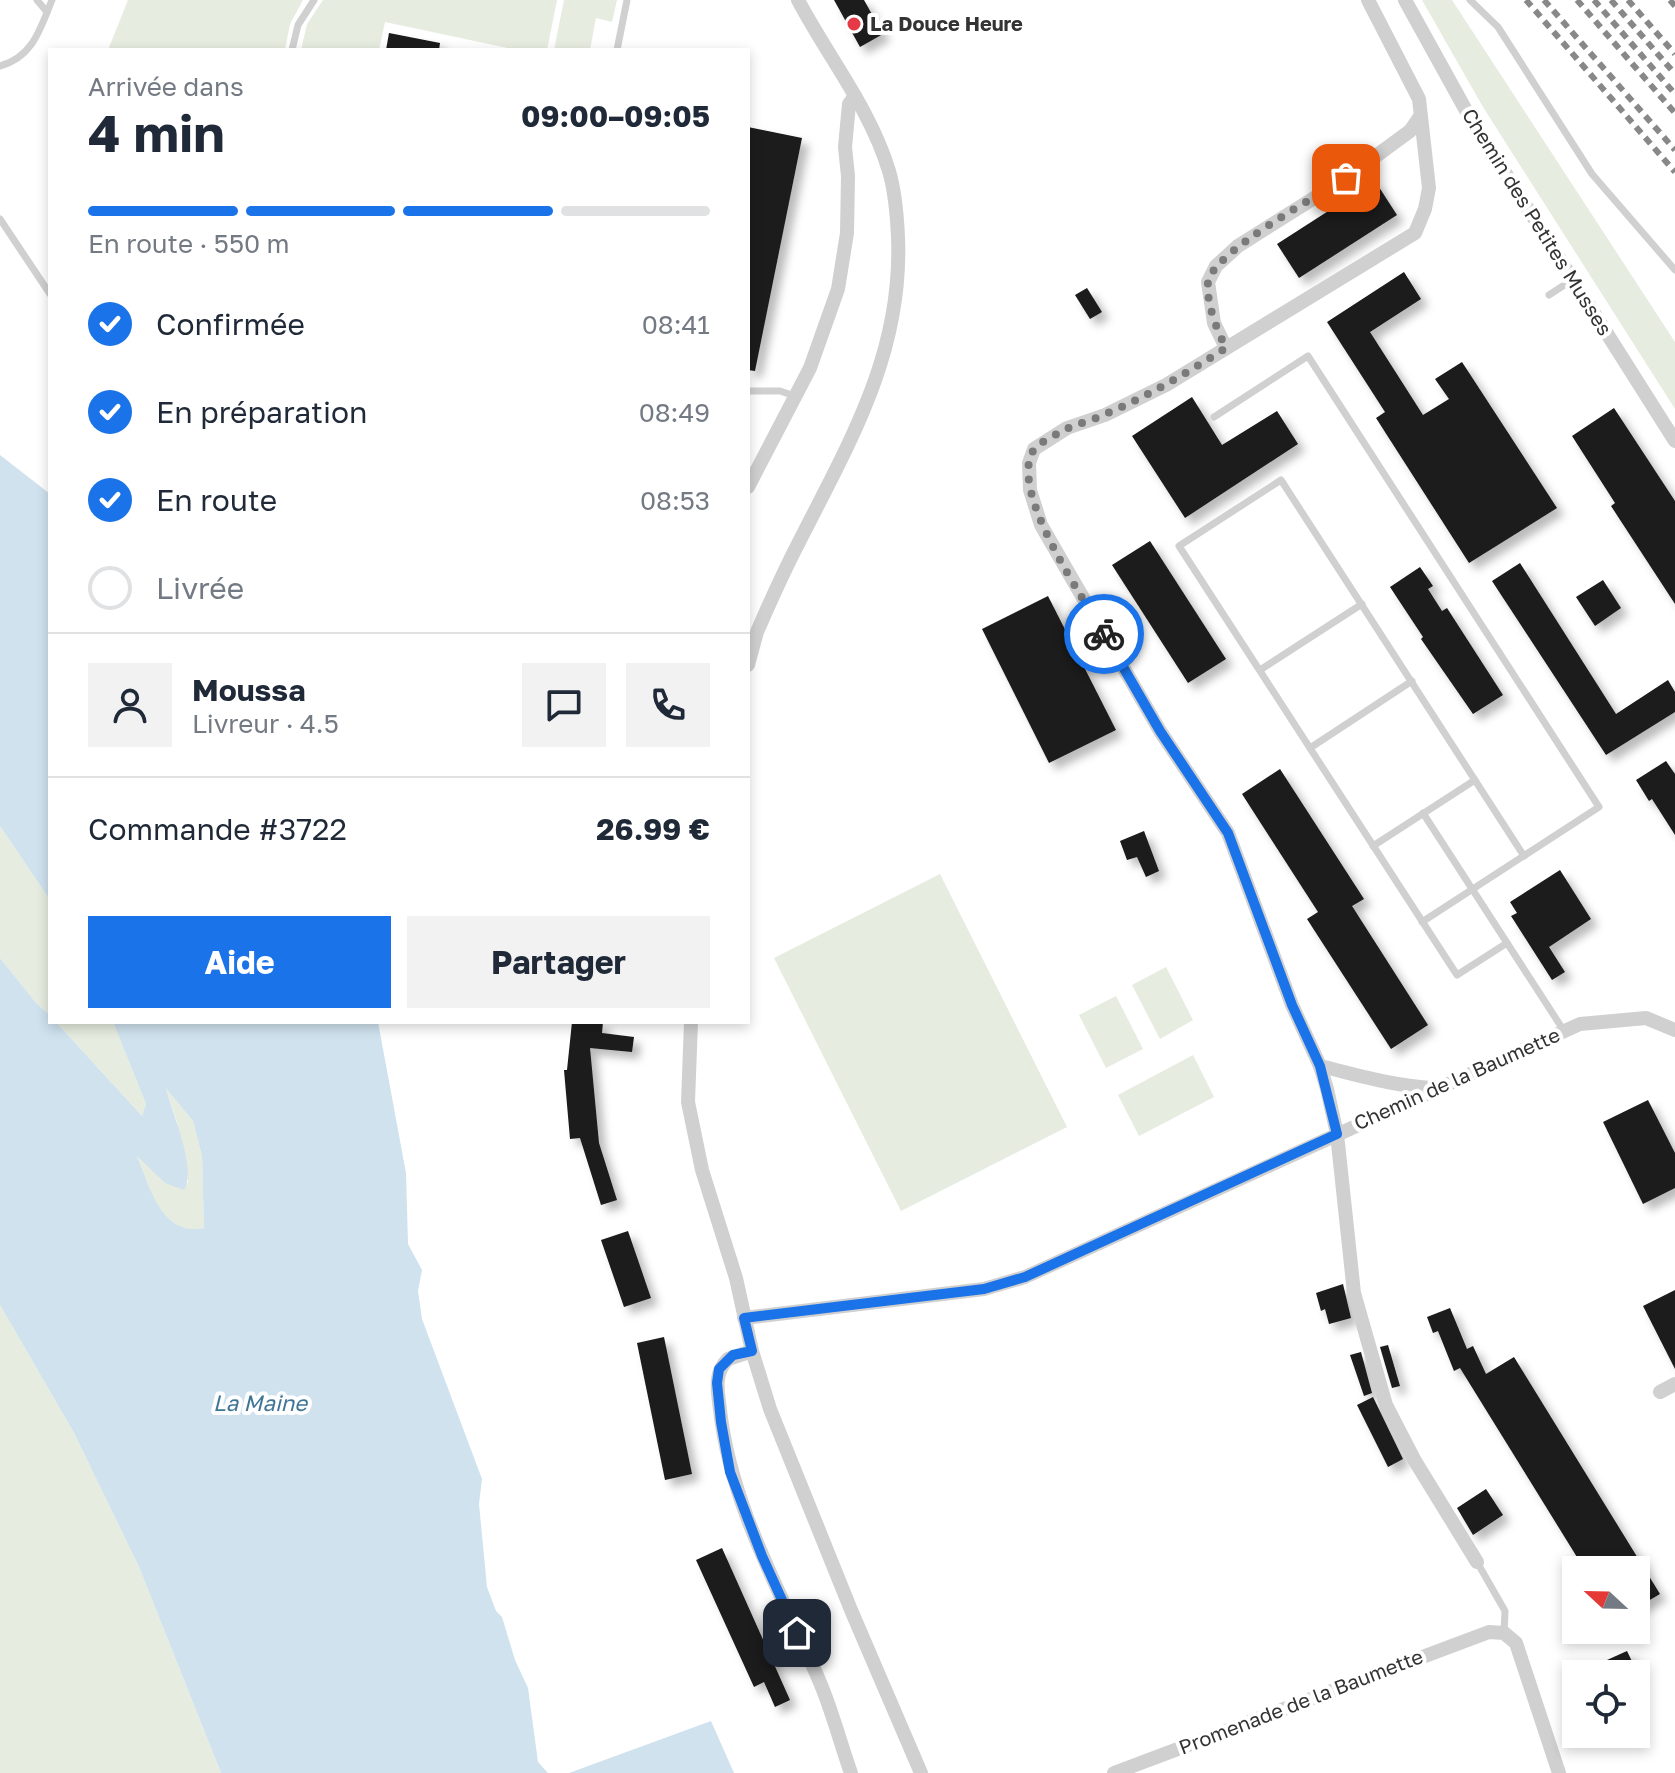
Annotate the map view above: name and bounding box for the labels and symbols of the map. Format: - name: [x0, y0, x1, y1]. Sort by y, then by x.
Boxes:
- place label: La Douce Heure: [870, 11, 1023, 35]
- marker: La Douce Heure: [845, 15, 863, 33]
- street label: Chemin des Petites Musses: [1458, 104, 1618, 339]
- pin: [1312, 144, 1380, 212]
- courier: [1064, 594, 1144, 674]
- street label: Chemin de la Baumette: [1350, 1022, 1563, 1134]
- water label: La Maine: [213, 1389, 309, 1416]
- north arrow: [1562, 1556, 1650, 1644]
- pin: [763, 1599, 831, 1667]
- street label: Promenade de la Baumette: [1175, 1643, 1426, 1759]

